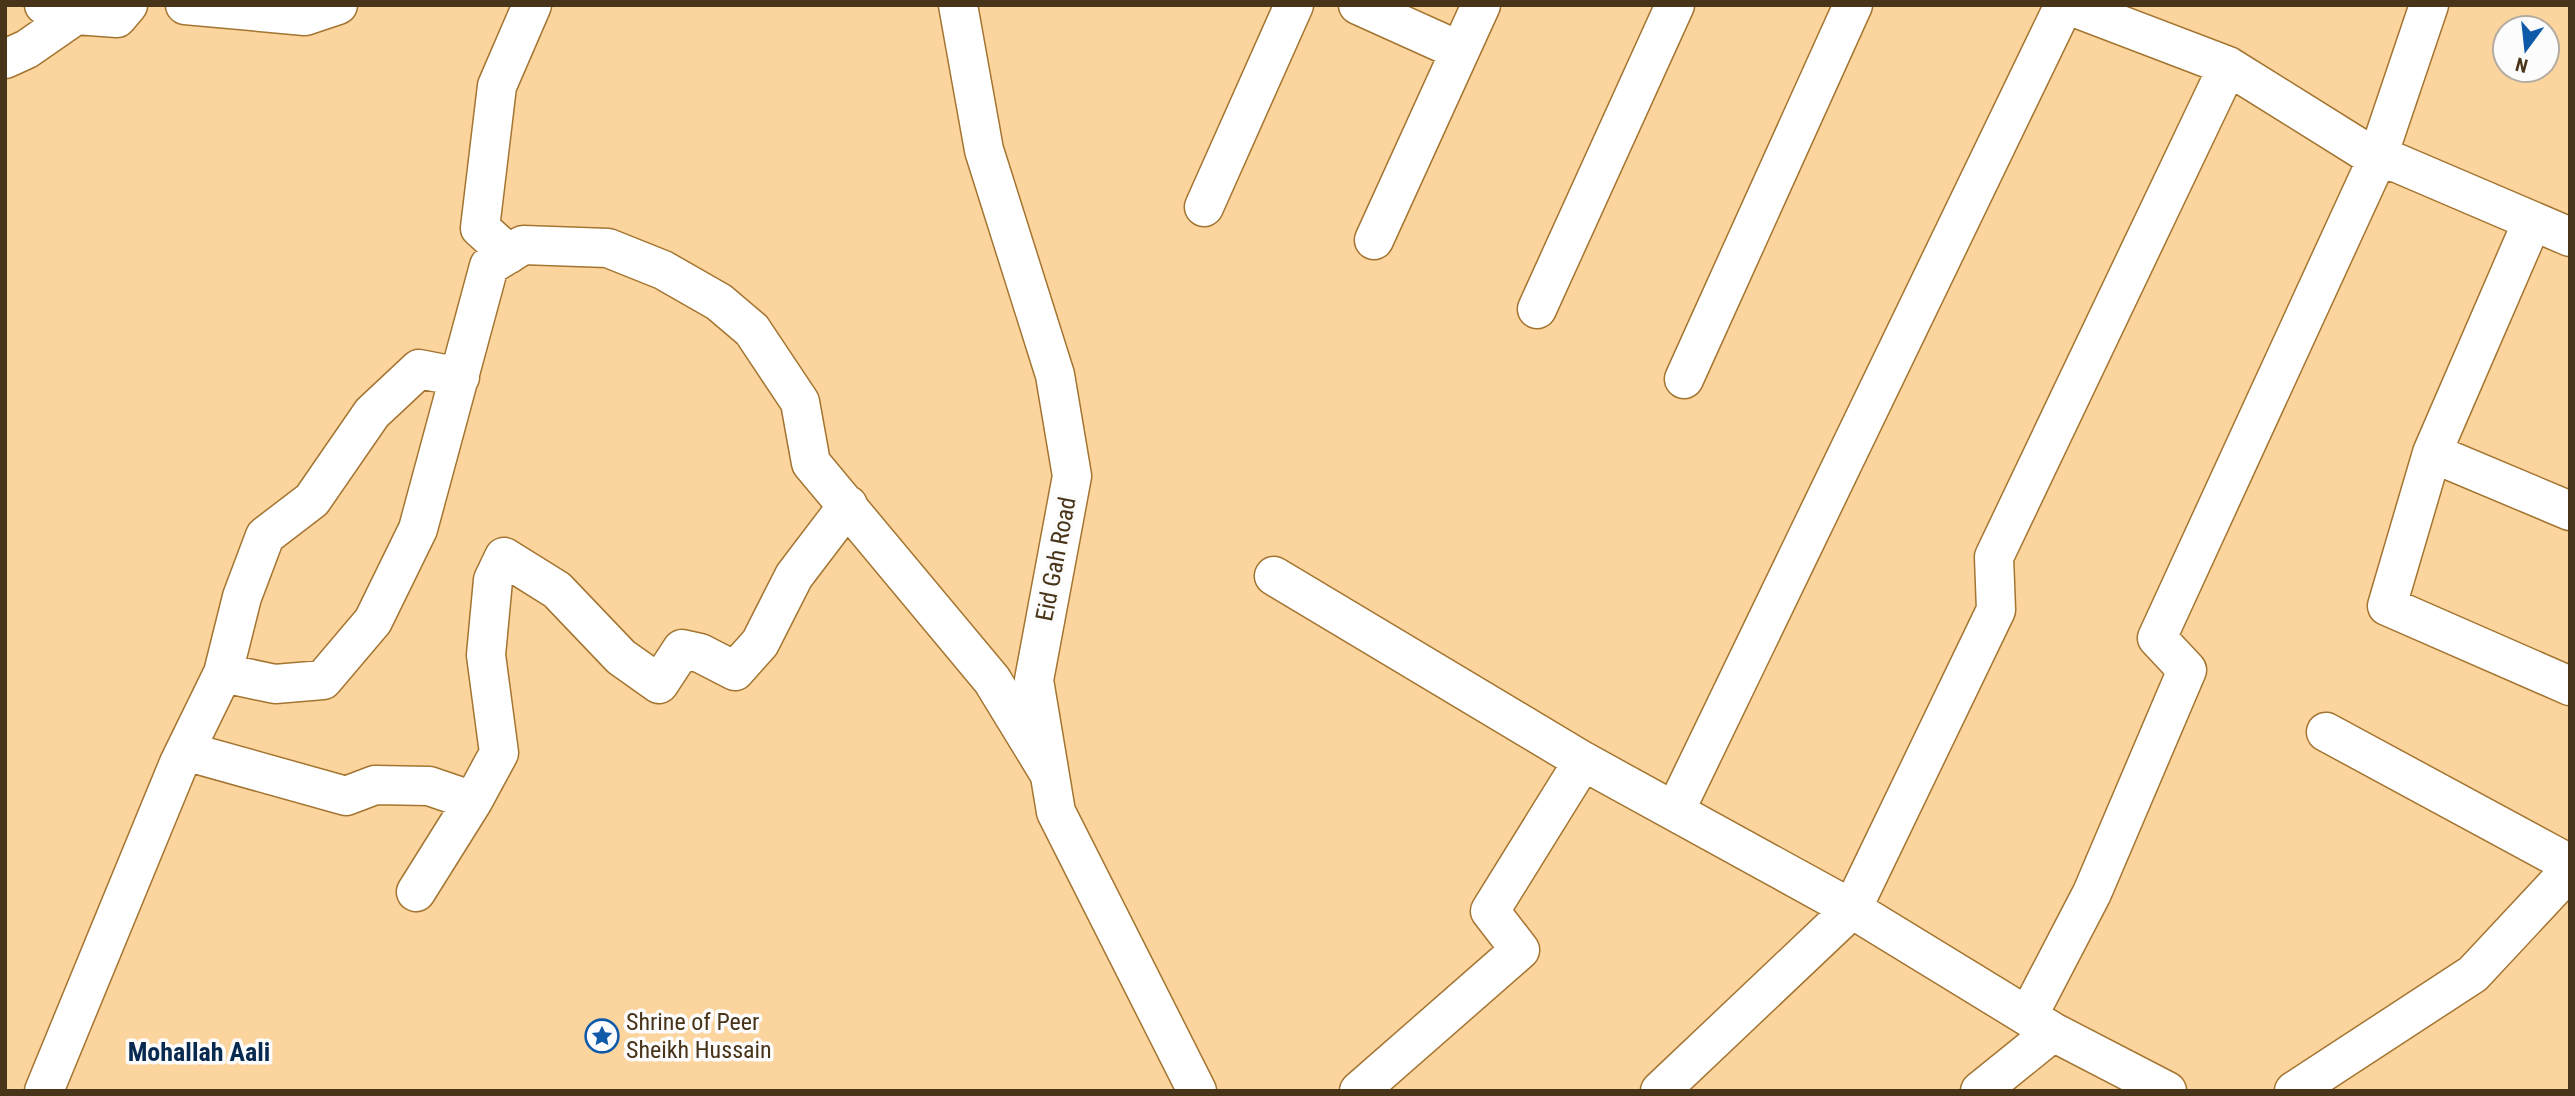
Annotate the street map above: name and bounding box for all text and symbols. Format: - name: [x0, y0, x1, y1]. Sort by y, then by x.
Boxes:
- north arrow: [2491, 14, 2561, 84]
- text: N: [2513, 52, 2530, 78]
- street label: Eid Gah Road: [1030, 495, 1082, 623]
- place label: Shrine of Peer Sheikh Hussain: [626, 1008, 772, 1064]
- place icon: Shrine of Peer Sheikh Hussain: [583, 1017, 621, 1055]
- district label: Mohallah Aali: [128, 1037, 270, 1067]

